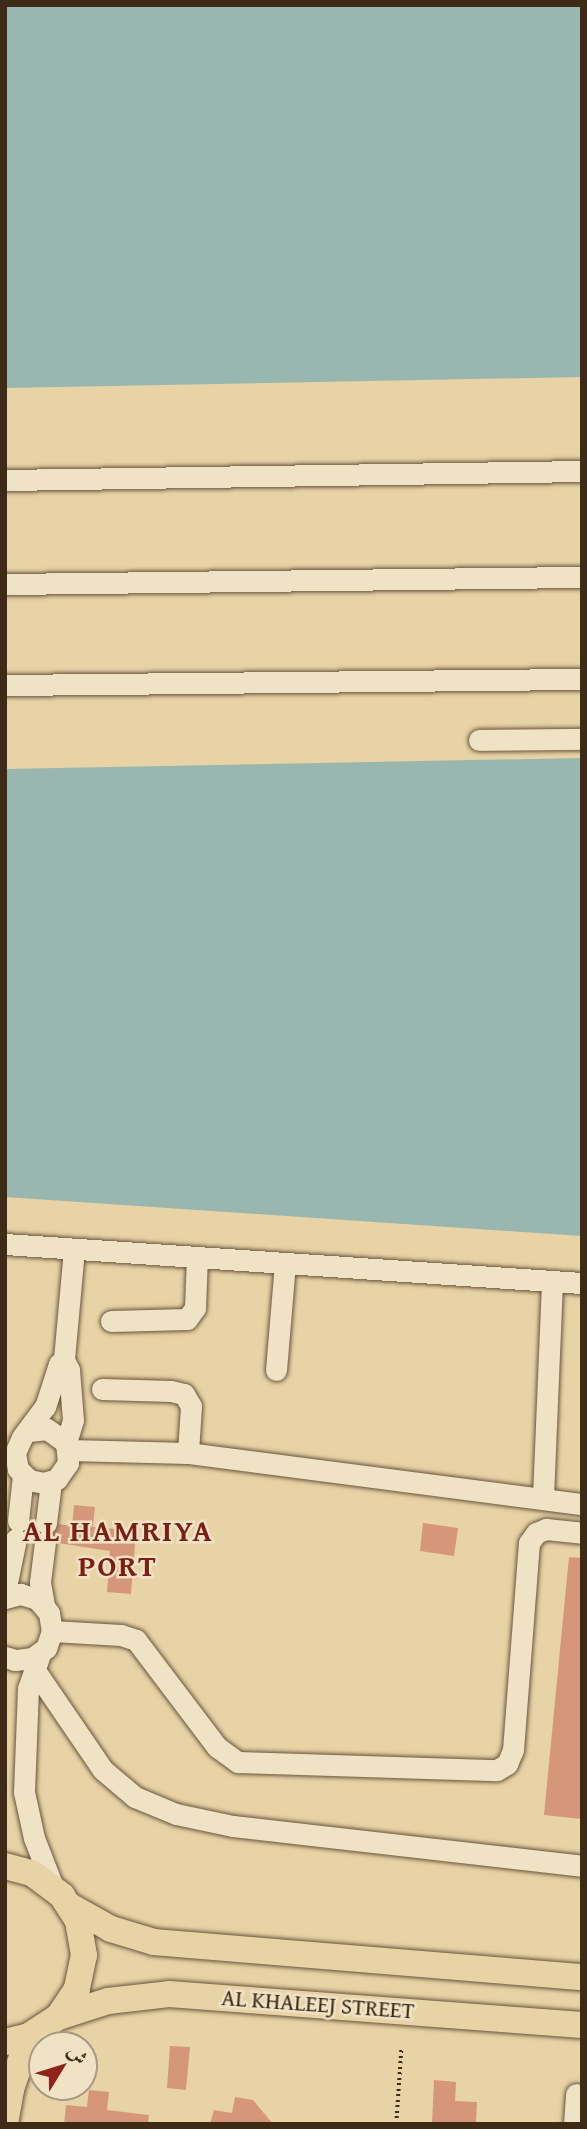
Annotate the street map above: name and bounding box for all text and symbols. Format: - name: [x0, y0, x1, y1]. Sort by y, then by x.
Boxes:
- district label: AL HAMRIYA PORT: [24, 1512, 212, 1582]
- street label: AL KHALEEJ STREET: [221, 1983, 415, 2025]
- north arrow: [28, 2031, 98, 2101]
- text: ش: [61, 2038, 95, 2070]

